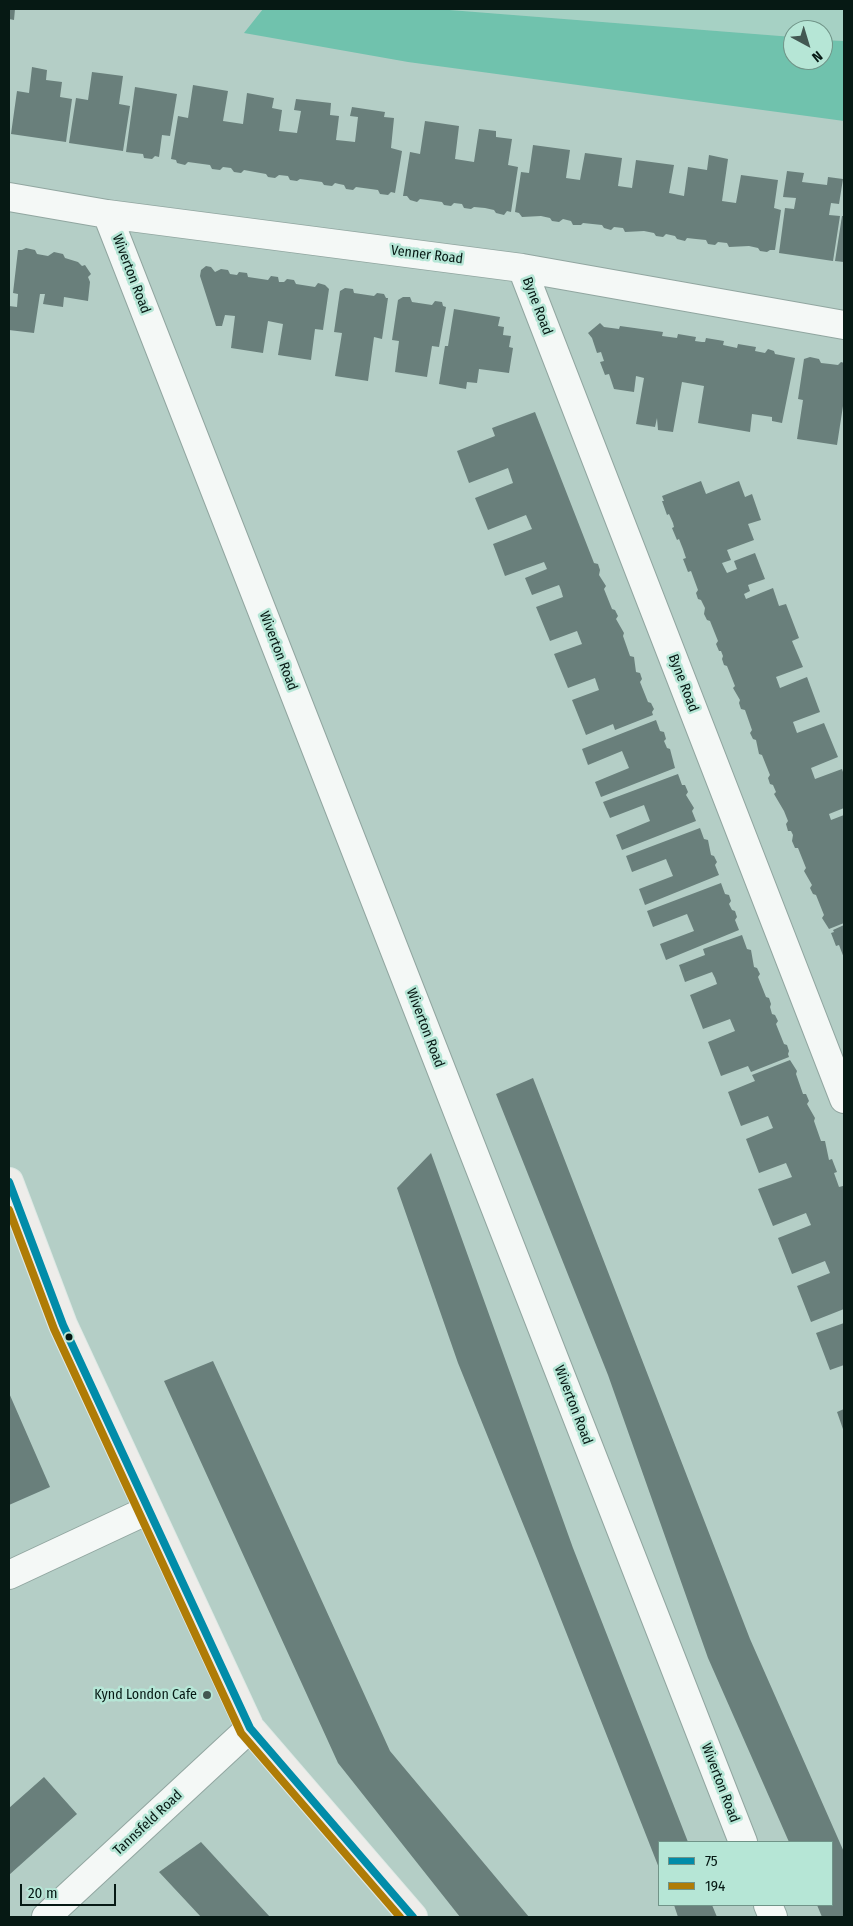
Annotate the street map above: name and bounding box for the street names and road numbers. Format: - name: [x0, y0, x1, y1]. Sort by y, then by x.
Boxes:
- street label: Wiverton Road: [108, 232, 154, 316]
- street label: Venner Road: [390, 242, 464, 268]
- street label: Byne Road: [518, 275, 556, 337]
- street label: Wiverton Road: [255, 609, 301, 693]
- street label: Byne Road: [664, 652, 702, 714]
- street label: Wiverton Road: [402, 986, 448, 1070]
- street label: Wiverton Road: [550, 1363, 596, 1447]
- street label: Wiverton Road: [697, 1741, 743, 1825]
- street label: Tannsfeld Road: [110, 1787, 186, 1859]

